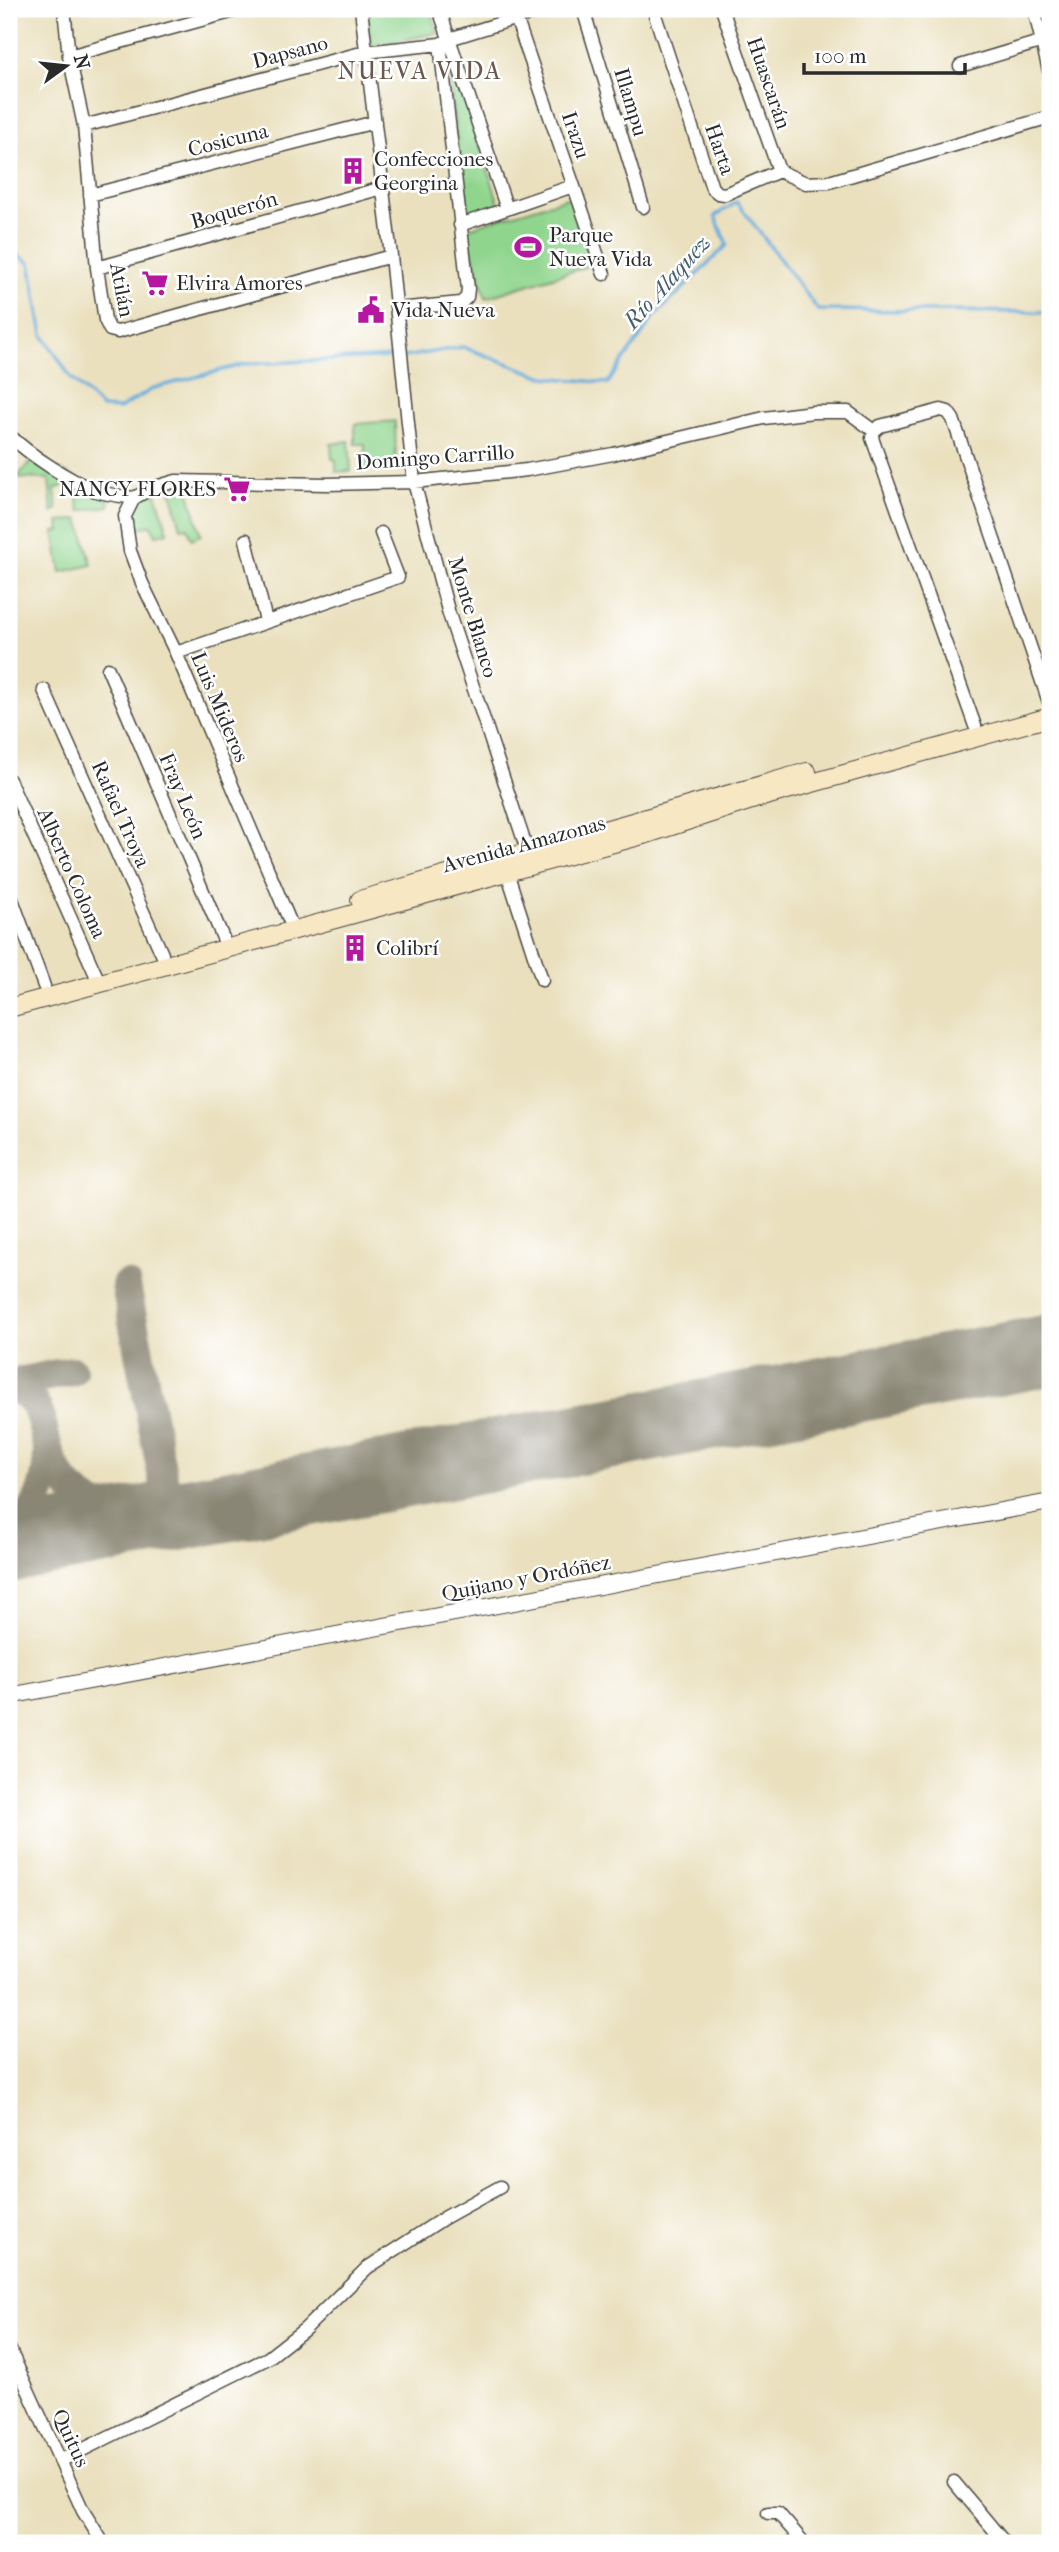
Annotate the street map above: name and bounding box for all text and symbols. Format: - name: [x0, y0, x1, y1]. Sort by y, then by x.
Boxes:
- street label: Dapsano: [250, 30, 330, 74]
- north arrow: [32, 32, 102, 102]
- scale bar: [804, 32, 964, 76]
- street label: Huascarán: [742, 34, 796, 132]
- text: 100 m: [814, 44, 867, 68]
- text: N: [69, 52, 94, 72]
- district label: NUEVA VIDA: [338, 57, 502, 85]
- street label: Illampu: [609, 65, 653, 139]
- street label: Irazu: [557, 108, 595, 162]
- street label: Cosicuna: [185, 118, 271, 162]
- street label: Harta: [700, 120, 740, 178]
- place label: Confecciones Georgina: [374, 147, 493, 195]
- building icon: Confecciones Georgina: [338, 156, 368, 186]
- street label: Boquerón: [188, 186, 280, 234]
- place label: Parque Nueva Vida: [549, 223, 652, 271]
- water label: Río Alaquez: [617, 230, 716, 336]
- sports icon: Parque Nueva Vida: [513, 232, 543, 262]
- street label: Atilán: [105, 260, 139, 319]
- supermarket icon: Elvira Amores: [140, 268, 170, 298]
- place label: Elvira Amores: [176, 271, 303, 295]
- public building icon: Vida Nueva: [356, 295, 386, 325]
- place label: Vida Nueva: [391, 298, 495, 322]
- street label: Domingo Carrillo: [355, 439, 515, 475]
- supermarket icon: NANCY FLORES: [222, 474, 252, 504]
- place label: NANCY FLORES: [59, 477, 216, 501]
- street label: Monte Blanco: [443, 554, 503, 680]
- street label: Luis Mideros: [186, 648, 254, 766]
- street label: Fray León: [154, 749, 212, 843]
- street label: Rafael Troya: [87, 757, 155, 872]
- street label: Alberto Coloma: [32, 803, 112, 942]
- street label: Avenida Amazonas: [439, 811, 608, 878]
- building icon: Colibrí: [340, 933, 370, 963]
- place label: Colibrí: [376, 936, 439, 960]
- street label: Quijano y Ordóñez: [440, 1550, 612, 1606]
- street label: Quitus: [47, 2405, 95, 2471]

